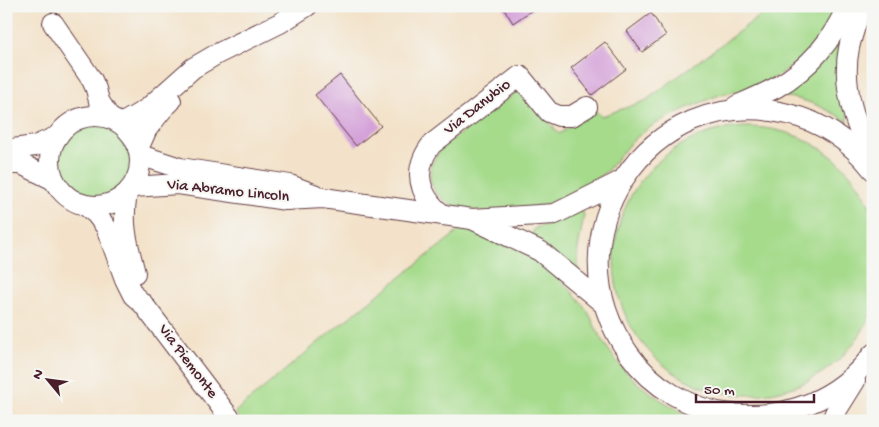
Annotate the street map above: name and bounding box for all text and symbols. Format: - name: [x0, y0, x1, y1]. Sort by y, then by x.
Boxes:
- street label: Via Danubio: [440, 76, 515, 141]
- street label: Via Abramo Lincoln: [165, 176, 290, 208]
- street label: Via Piemonte: [152, 320, 221, 403]
- north arrow: [22, 354, 72, 404]
- text: N: [29, 367, 48, 383]
- scale bar: [696, 372, 814, 404]
- text: 50 m: [704, 382, 735, 400]

